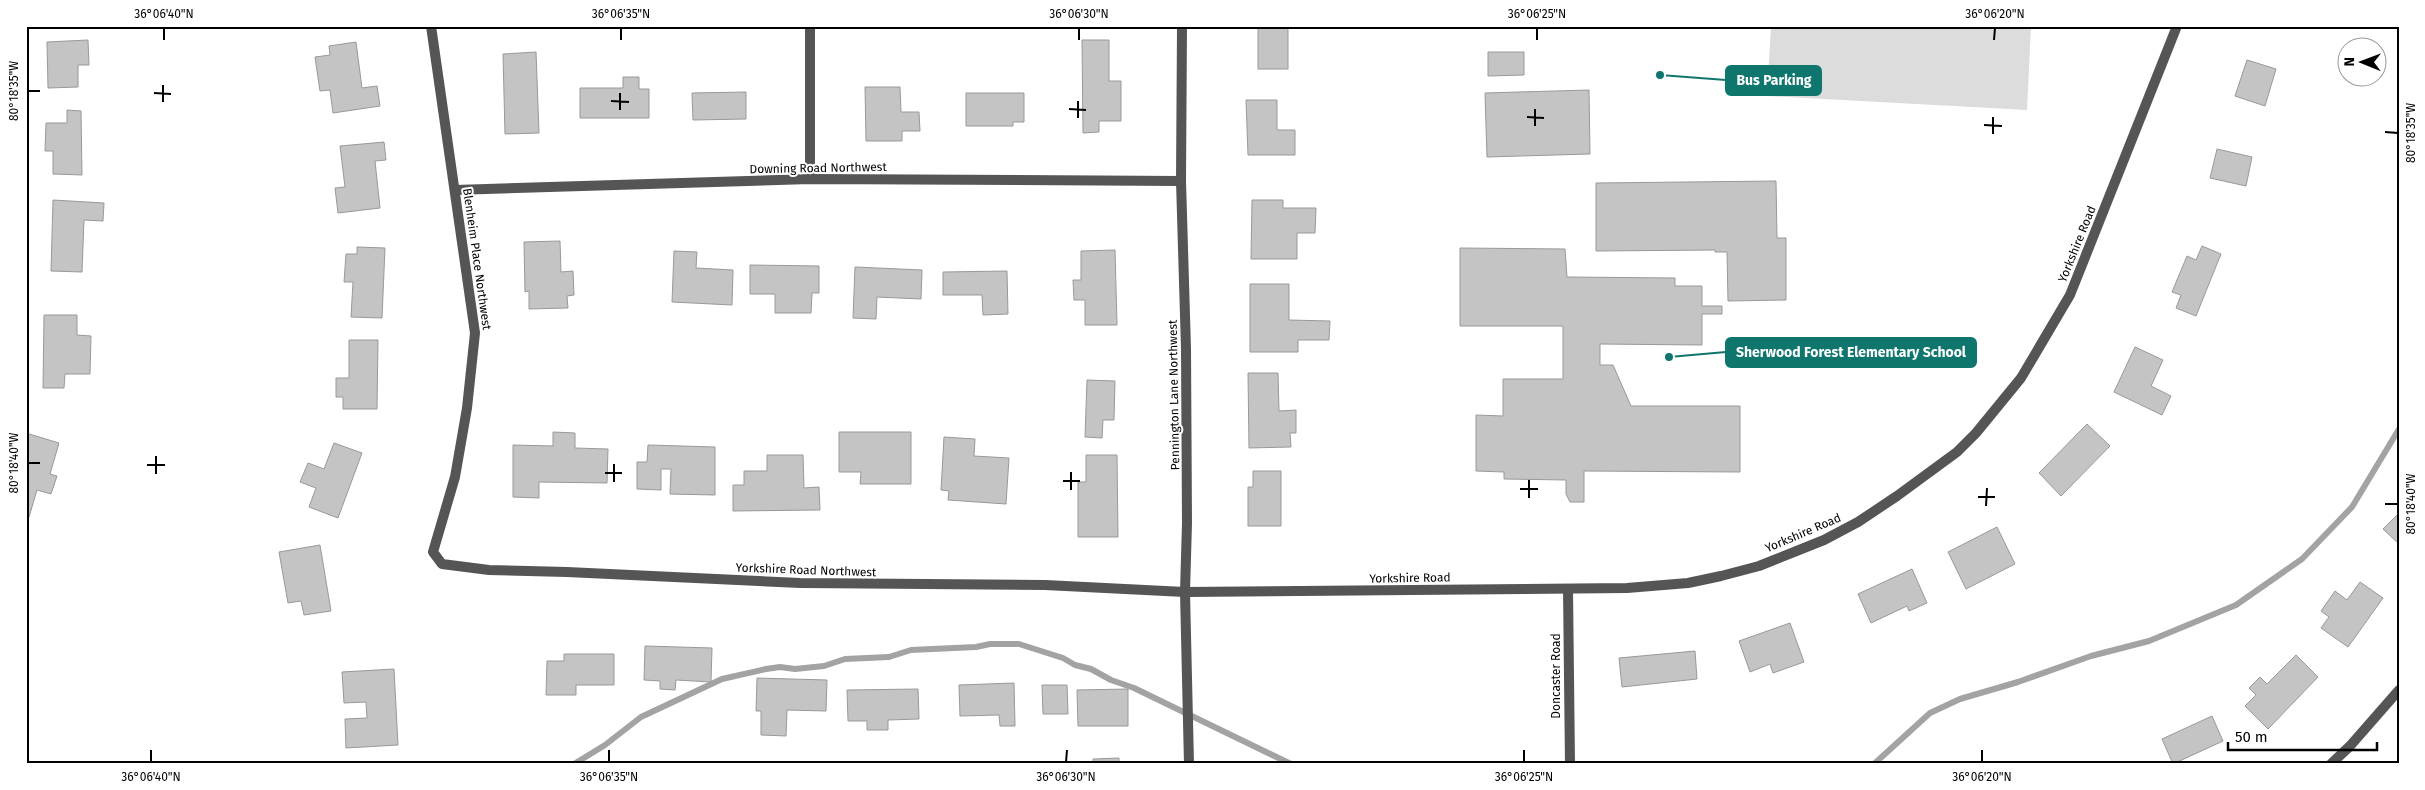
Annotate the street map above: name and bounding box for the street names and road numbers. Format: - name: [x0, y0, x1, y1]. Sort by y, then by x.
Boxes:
- street label: Downing Road Northwest: [749, 160, 887, 176]
- street label: Blenheim Place Northwest: [460, 187, 494, 331]
- street label: Yorkshire Road: [2055, 204, 2099, 284]
- street label: Pennington Lane Northwest: [1166, 319, 1182, 470]
- street label: Yorkshire Road: [1763, 511, 1843, 555]
- street label: Yorkshire Road Northwest: [735, 561, 877, 579]
- street label: Yorkshire Road: [1369, 570, 1451, 586]
- street label: Doncaster Road: [1549, 633, 1563, 719]

